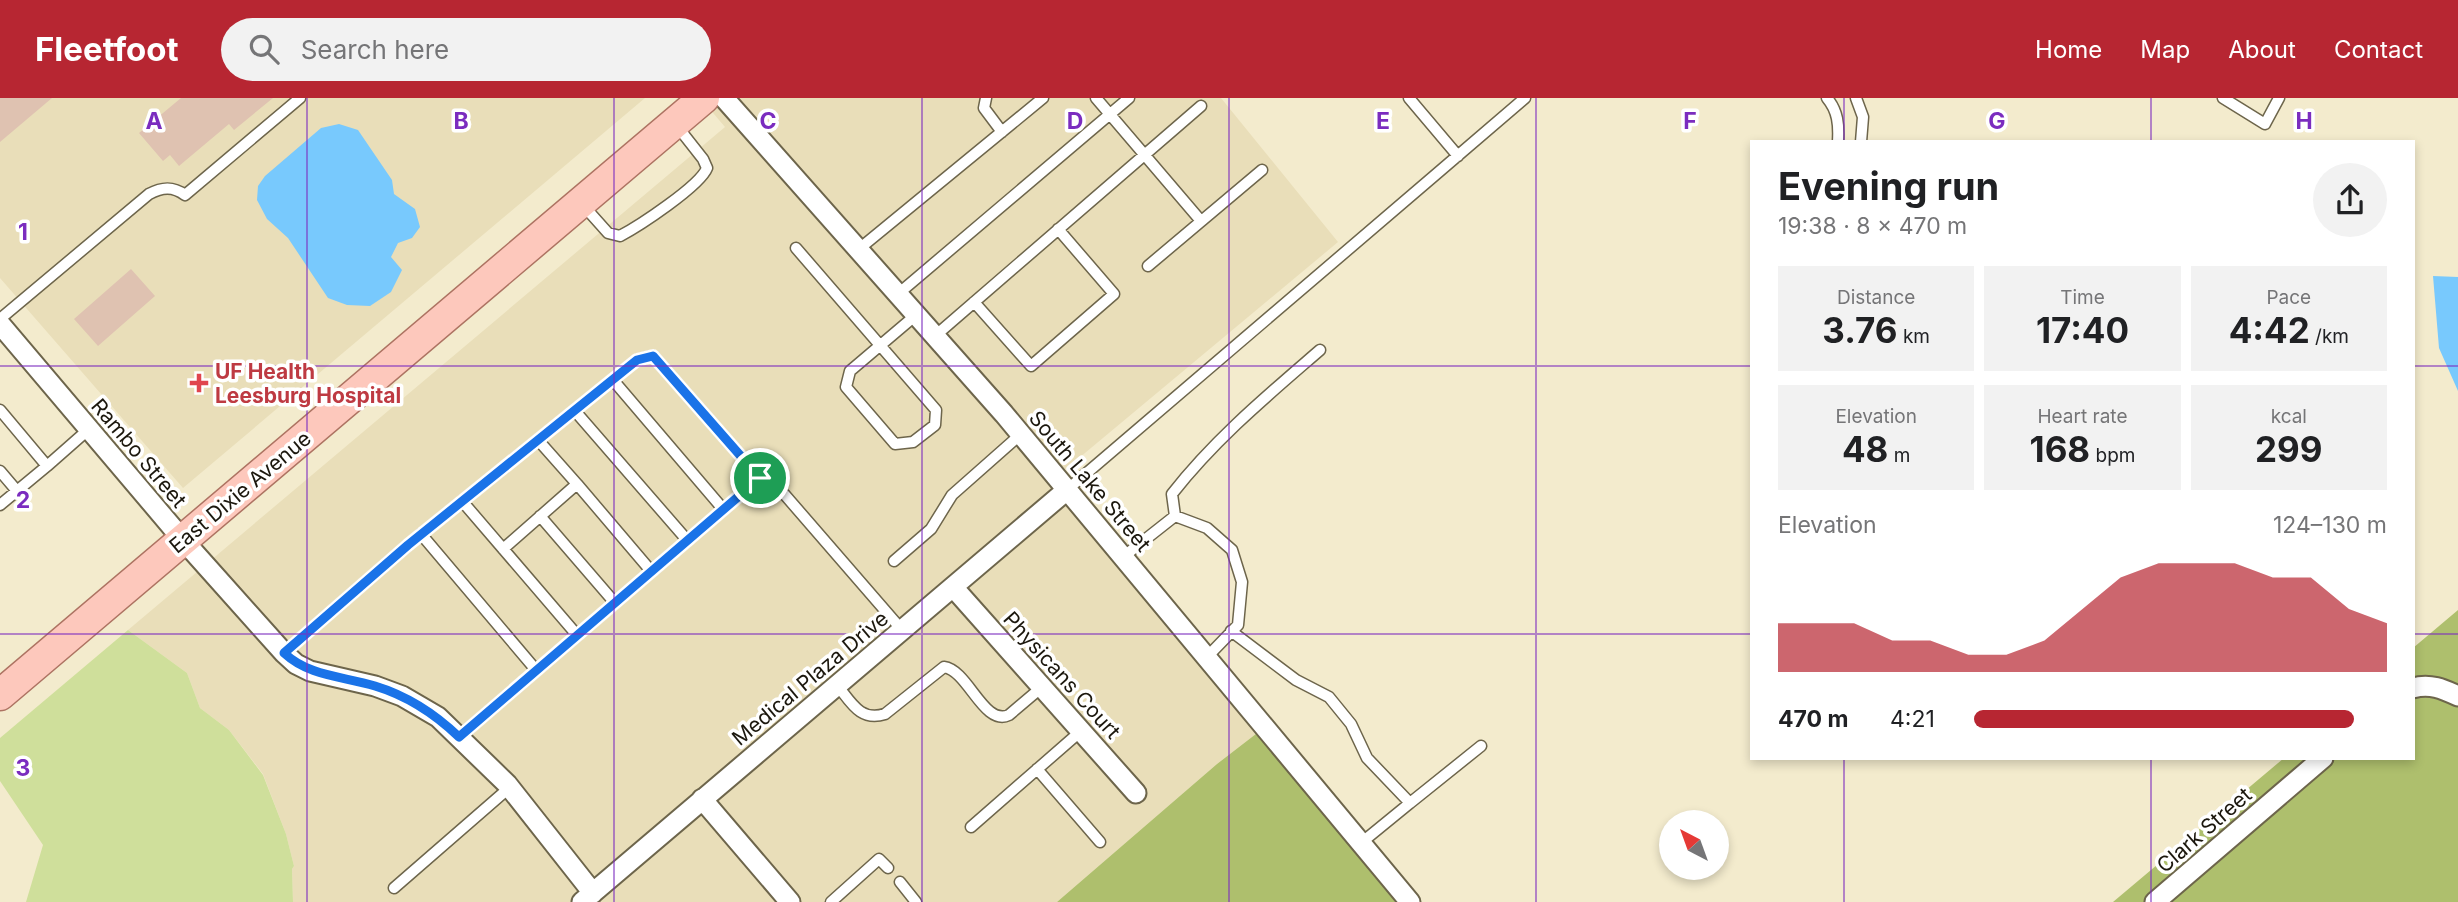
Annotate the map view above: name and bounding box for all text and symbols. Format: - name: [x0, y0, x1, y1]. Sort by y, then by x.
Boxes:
- search box: [221, 18, 711, 81]
- text: Fleetfoot: [35, 29, 179, 69]
- icon: search: [245, 30, 283, 68]
- text: Search here: [301, 34, 449, 65]
- text: Home: [2035, 35, 2102, 64]
- text: Map: [2140, 35, 2190, 64]
- text: About: [2228, 35, 2296, 64]
- text: Contact: [2334, 35, 2423, 64]
- text: A: [145, 107, 163, 135]
- text: B: [453, 107, 469, 135]
- text: C: [759, 107, 777, 135]
- text: D: [1067, 107, 1083, 135]
- text: E: [1376, 107, 1390, 135]
- text: F: [1683, 107, 1697, 135]
- text: G: [1988, 107, 2006, 135]
- text: H: [2295, 107, 2313, 135]
- text: Evening run: [1778, 163, 1999, 209]
- button: share: [2313, 163, 2387, 237]
- text: 19:38 · 8 × 470 m: [1778, 212, 1967, 240]
- text: 1: [18, 218, 28, 246]
- text: Distance: [1837, 286, 1915, 309]
- text: Time: [2060, 286, 2105, 309]
- text: Pace: [2266, 286, 2311, 309]
- text: 3.76: [1822, 309, 1898, 351]
- text: 17:40: [2036, 309, 2129, 351]
- text: 4:42: [2229, 309, 2310, 351]
- text: km: [1898, 325, 1930, 348]
- text: /km: [2310, 325, 2349, 348]
- place label: UF Health Leesburg Hospital: [215, 359, 401, 408]
- marker: UF Health Leesburg Hospital: [189, 373, 209, 393]
- street label: Rambo Street: [86, 394, 192, 513]
- text: Elevation: [1835, 405, 1917, 428]
- text: Heart rate: [2037, 405, 2127, 428]
- text: kcal: [2271, 405, 2307, 428]
- street label: South Lake Street: [1024, 406, 1156, 556]
- street label: East Dixie Avenue: [164, 426, 316, 558]
- text: 48: [1842, 428, 1888, 470]
- text: 168: [2030, 428, 2090, 470]
- text: 299: [2255, 428, 2323, 470]
- text: m: [1888, 444, 1910, 467]
- text: bpm: [2090, 444, 2135, 467]
- pin: [730, 448, 790, 508]
- icon: arrive: [741, 459, 779, 497]
- text: 2: [16, 486, 30, 514]
- text: Elevation: [1778, 511, 1877, 539]
- text: 124–130 m: [2273, 511, 2387, 539]
- street label: Medical Plaza Drive: [727, 605, 893, 751]
- street label: Physicans Court: [998, 606, 1126, 744]
- text: 470 m: [1778, 705, 1849, 733]
- text: 4:21: [1890, 705, 1935, 733]
- text: 3: [16, 754, 30, 782]
- street label: Clark Street: [2152, 782, 2257, 878]
- north arrow: [1659, 810, 1729, 880]
- map controls: [1659, 810, 1729, 880]

